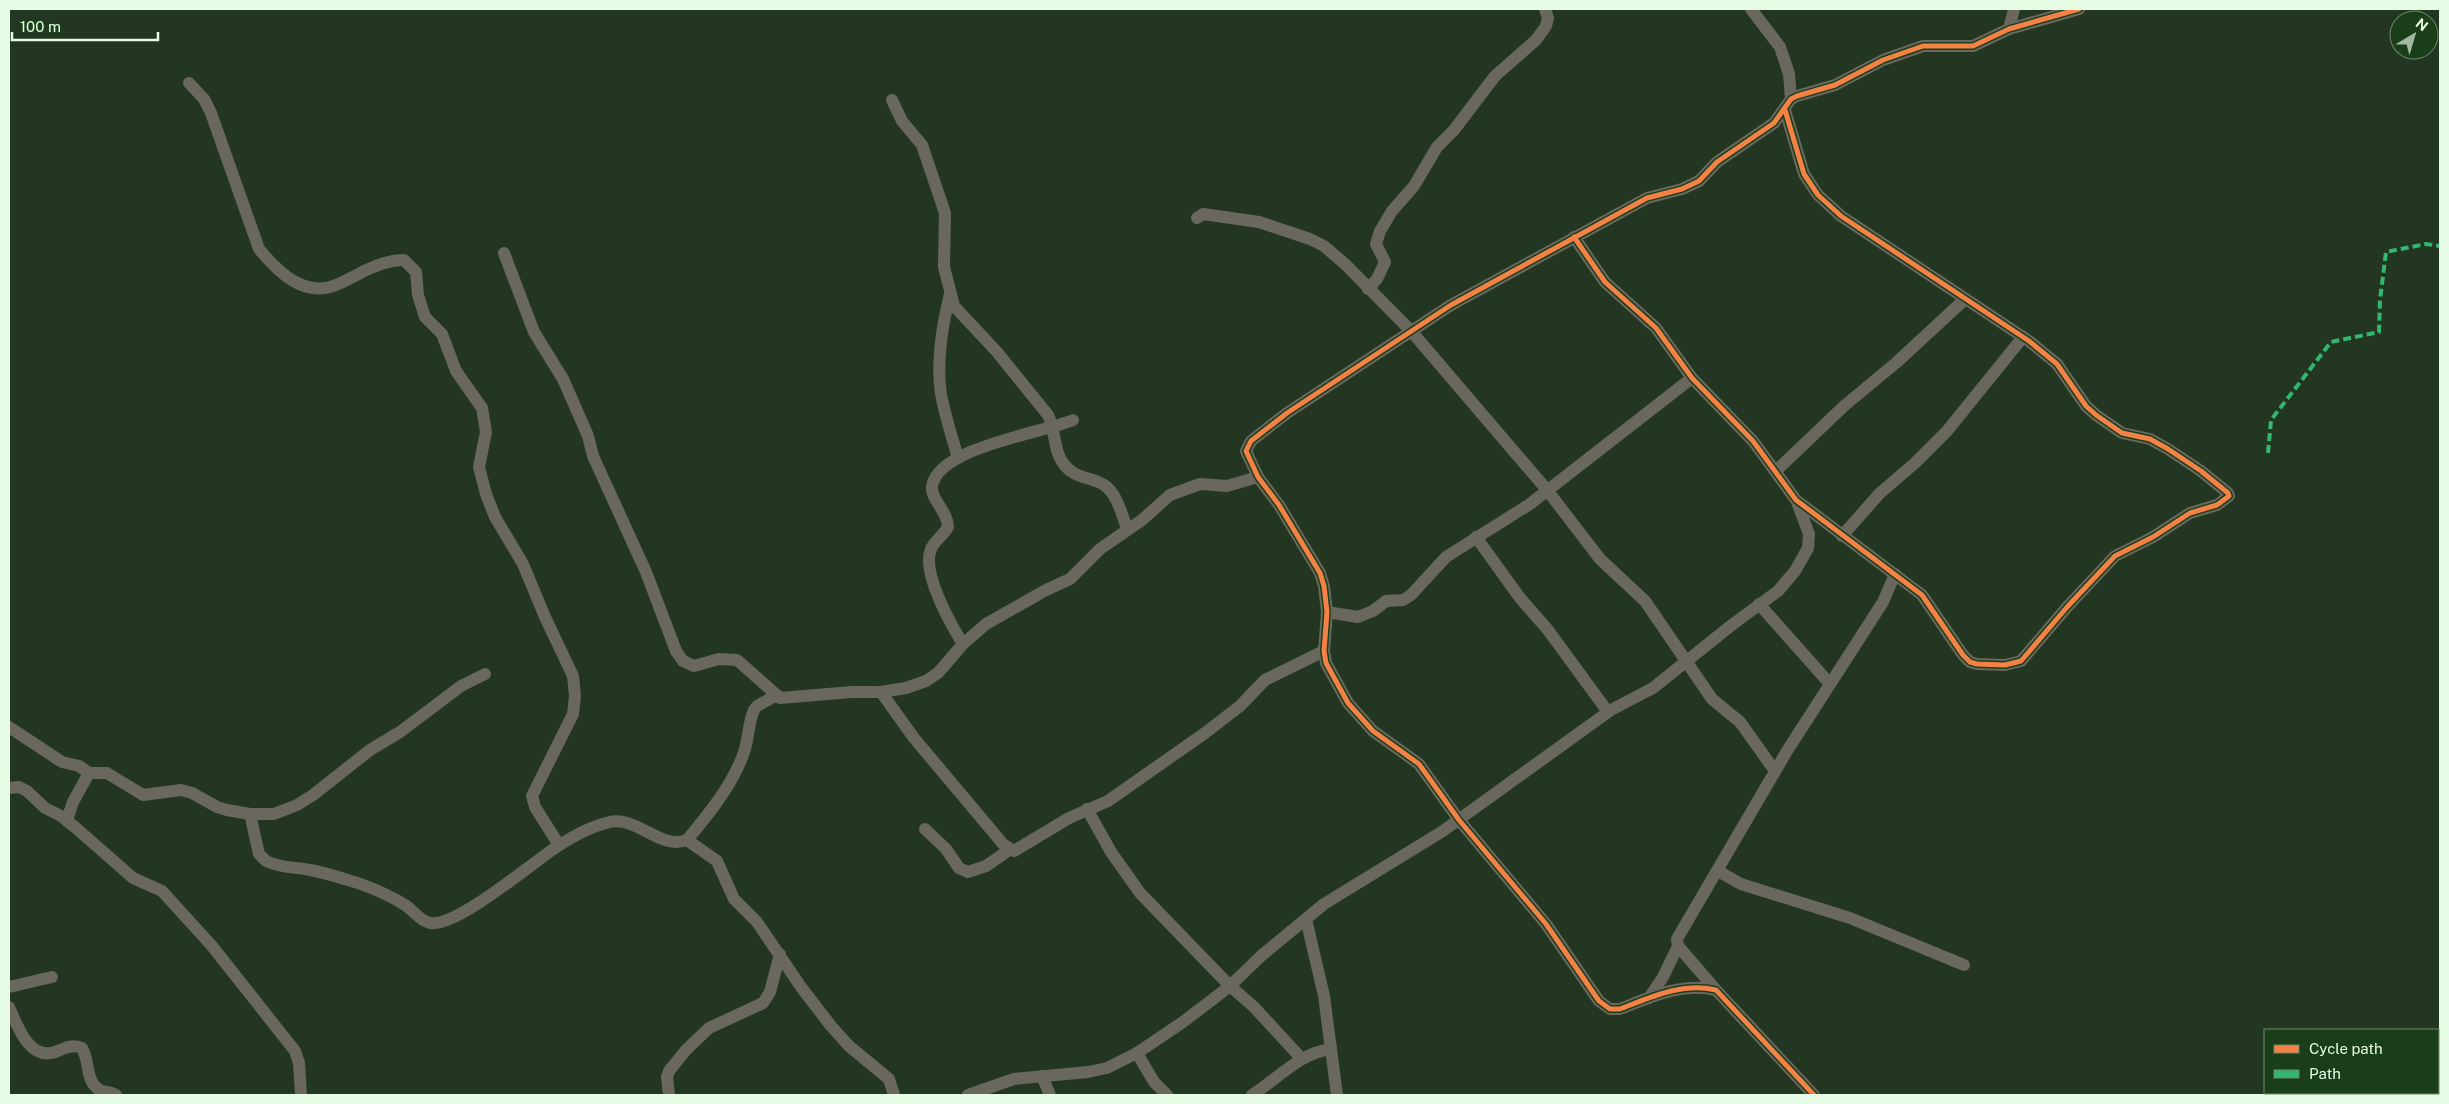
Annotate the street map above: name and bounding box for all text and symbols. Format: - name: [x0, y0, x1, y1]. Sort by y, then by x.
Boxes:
- scale bar: [12, 10, 159, 42]
- north arrow: [2389, 10, 2439, 60]
- text: N: [2413, 15, 2431, 34]
- text: 100 m: [20, 18, 61, 35]
- legend: [2264, 1029, 2439, 1094]
- text: Cycle path: [2309, 1040, 2383, 1057]
- text: Path: [2309, 1065, 2341, 1082]

